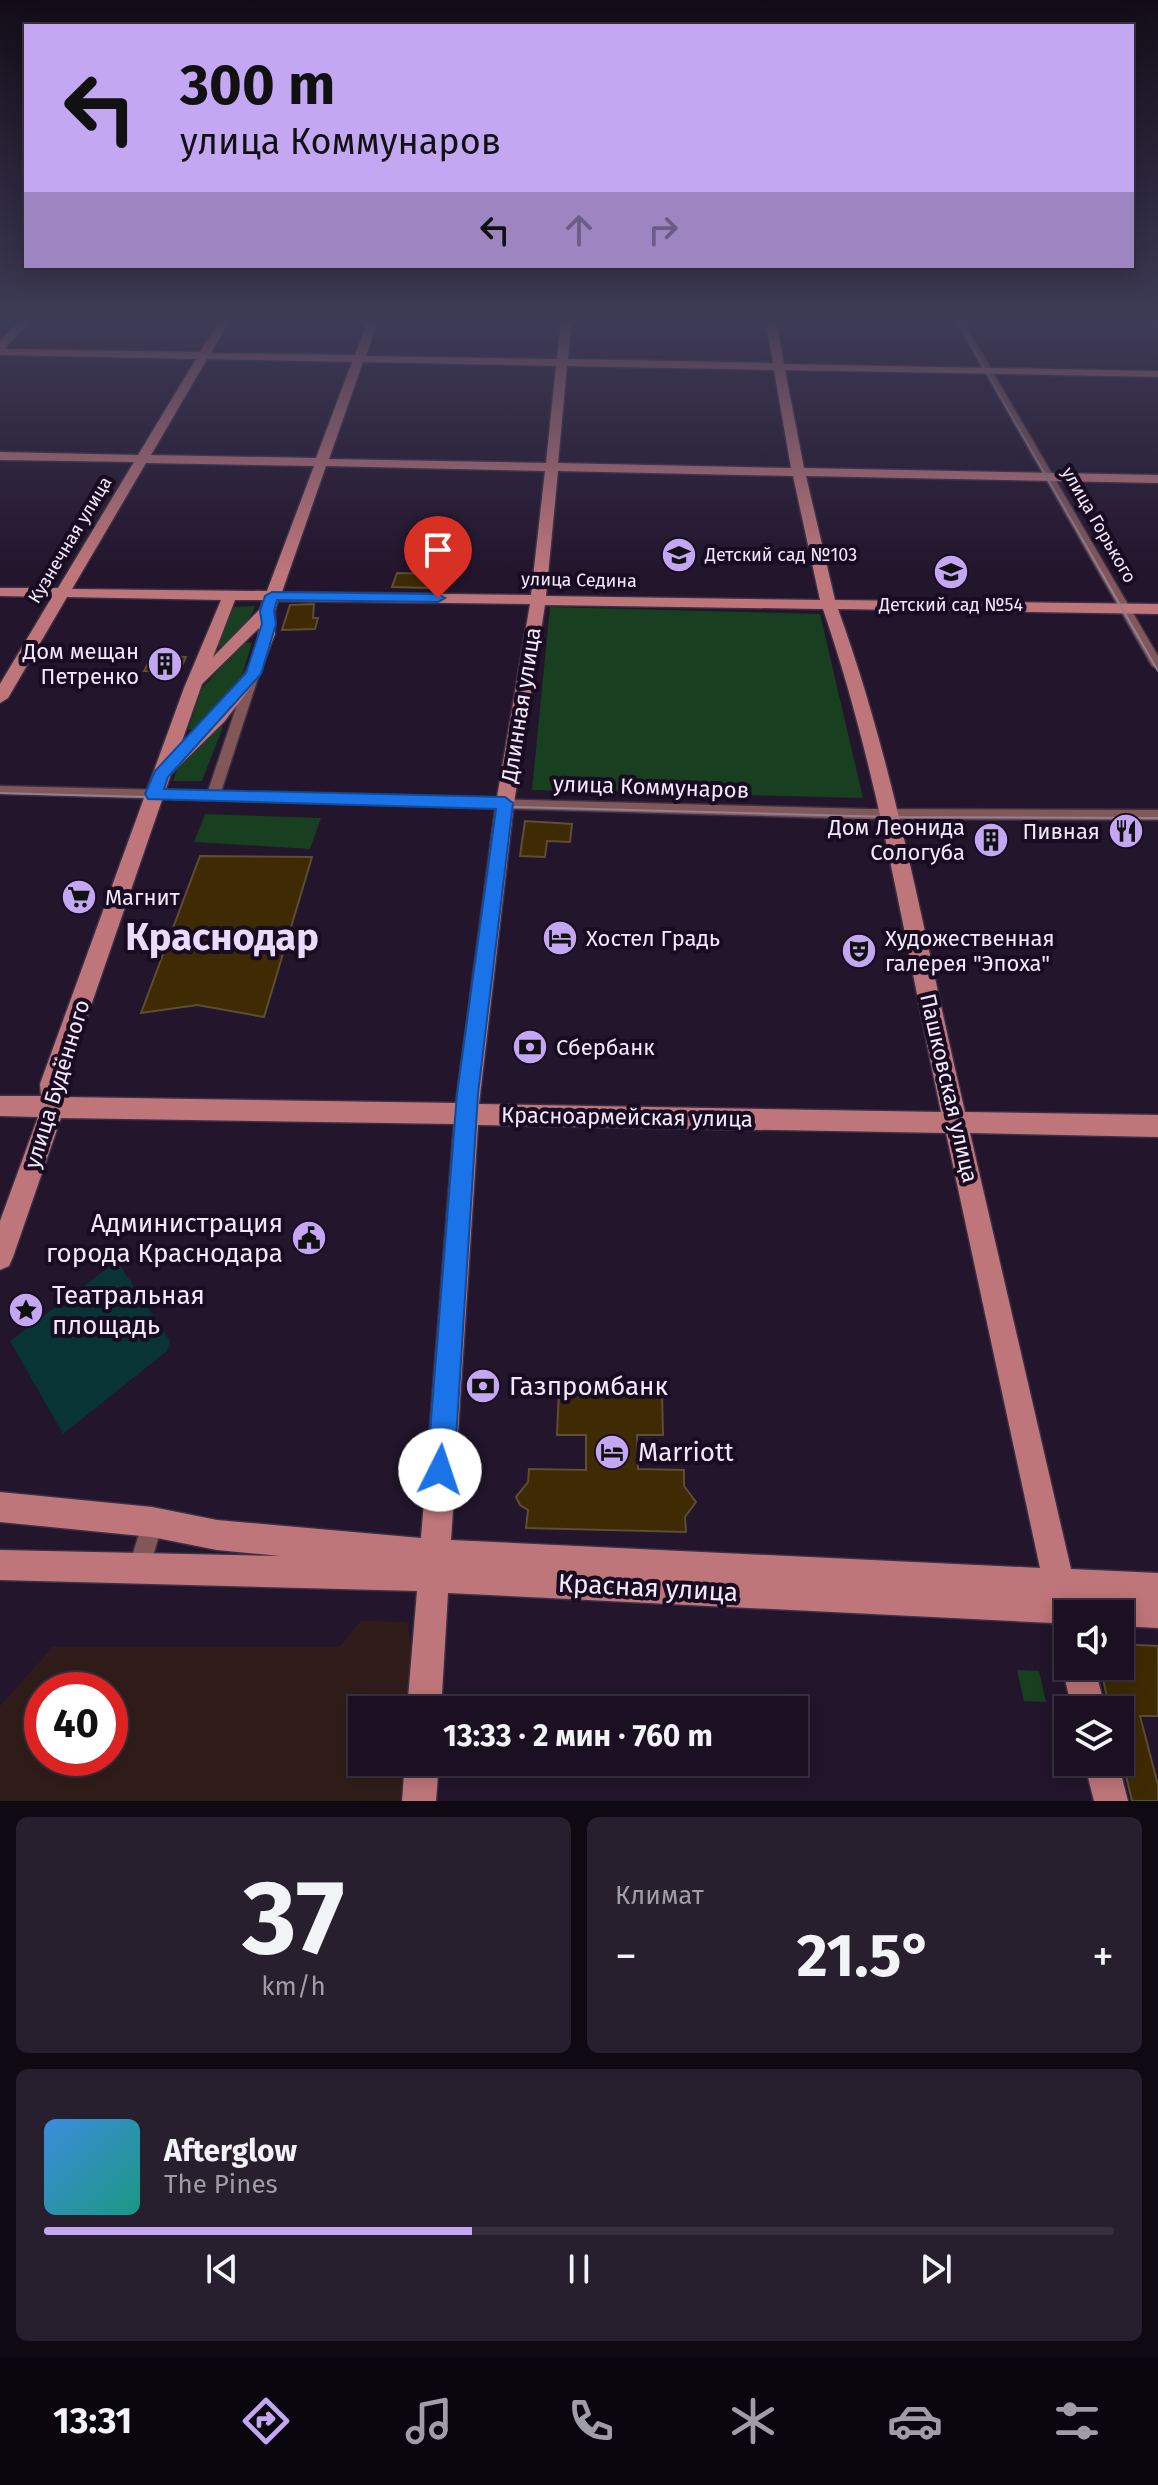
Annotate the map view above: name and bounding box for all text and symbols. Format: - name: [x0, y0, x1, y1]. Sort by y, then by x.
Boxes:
- text: 300 m: [180, 52, 335, 119]
- icon: left: [48, 56, 152, 160]
- text: улица Коммунаров: [180, 120, 501, 164]
- icon: left: [473, 208, 517, 252]
- icon: ahead: [557, 208, 601, 252]
- icon: right: [641, 208, 685, 252]
- street label: улица Горького: [1057, 463, 1141, 587]
- street label: Кузнечная улица: [24, 473, 116, 607]
- pin: [404, 516, 472, 598]
- icon: arrive: [416, 528, 460, 572]
- school or university icon: Детский сад №103: [660, 536, 698, 574]
- place label: Детский сад №103: [704, 544, 857, 566]
- school or university icon: Детский сад №54: [932, 553, 970, 591]
- street label: улица Седина: [521, 568, 637, 592]
- place label: Детский сад №54: [878, 594, 1023, 616]
- street label: Длинная улица: [495, 626, 547, 785]
- place label: Дом мещан Петренко: [22, 638, 139, 690]
- building icon: Дом мещан Петренко: [146, 645, 184, 683]
- street label: улица Коммунаров: [552, 770, 750, 804]
- restaurant icon: Пивная: [1107, 812, 1145, 850]
- place label: Дом Леонида Сологуба: [827, 814, 965, 866]
- place label: Пивная: [1022, 818, 1100, 845]
- building icon: Дом Леонида Сологуба: [972, 821, 1010, 859]
- supermarket icon: Магнит: [60, 878, 98, 916]
- place label: Магнит: [105, 884, 180, 911]
- district label: Краснодар: [125, 914, 319, 960]
- hotel icon: Хостел Градь: [541, 919, 579, 957]
- place label: Хостел Градь: [586, 925, 720, 952]
- place label: Художественная галерея "Эпоха": [885, 925, 1055, 977]
- theatre icon: Художественная галерея "Эпоха": [840, 932, 878, 970]
- street label: Пашковская улица: [914, 991, 984, 1185]
- street label: улица Будённого: [18, 996, 96, 1172]
- bank icon: Сбербанк: [511, 1028, 549, 1066]
- place label: Сбербанк: [556, 1034, 655, 1061]
- street label: Красноармейская улица: [501, 1101, 753, 1133]
- place label: Администрация города Краснодара: [46, 1208, 283, 1269]
- public building icon: Администрация города Краснодара: [290, 1219, 328, 1257]
- place label: Театральная площадь: [52, 1280, 205, 1341]
- place icon: Театральная площадь: [7, 1291, 45, 1329]
- bank icon: Газпромбанк: [464, 1367, 502, 1405]
- place label: Газпромбанк: [509, 1371, 669, 1402]
- position arrow: [398, 1428, 482, 1512]
- hotel icon: Marriott: [593, 1433, 631, 1471]
- place label: Marriott: [638, 1437, 734, 1468]
- street label: Красная улица: [557, 1568, 739, 1608]
- map controls: [1054, 1600, 1134, 1776]
- button: sound: [1054, 1600, 1134, 1680]
- speed limit sign: 40: [24, 1672, 128, 1776]
- button: layers: [1054, 1696, 1134, 1776]
- text: 13:33 · 2 мин · 760 m: [443, 1718, 713, 1754]
- text: 37: [242, 1856, 345, 1981]
- text: Климат: [615, 1880, 704, 1911]
- text: 21.5°: [797, 1920, 932, 1992]
- text: −: [615, 1930, 637, 1983]
- text: +: [1092, 1930, 1114, 1983]
- text: km/h: [261, 1971, 326, 2002]
- text: Afterglow: [164, 2133, 297, 2169]
- text: The Pines: [164, 2169, 278, 2200]
- icon: previous: [200, 2247, 244, 2291]
- icon: pause: [557, 2247, 601, 2291]
- icon: next: [914, 2247, 958, 2291]
- icon: directions: [238, 2393, 294, 2449]
- icon: music: [401, 2393, 457, 2449]
- icon: phone: [563, 2393, 619, 2449]
- icon: climate: [725, 2393, 781, 2449]
- icon: car: [887, 2393, 943, 2449]
- icon: filters: [1049, 2393, 1105, 2449]
- text: 13:31: [53, 2399, 132, 2443]

